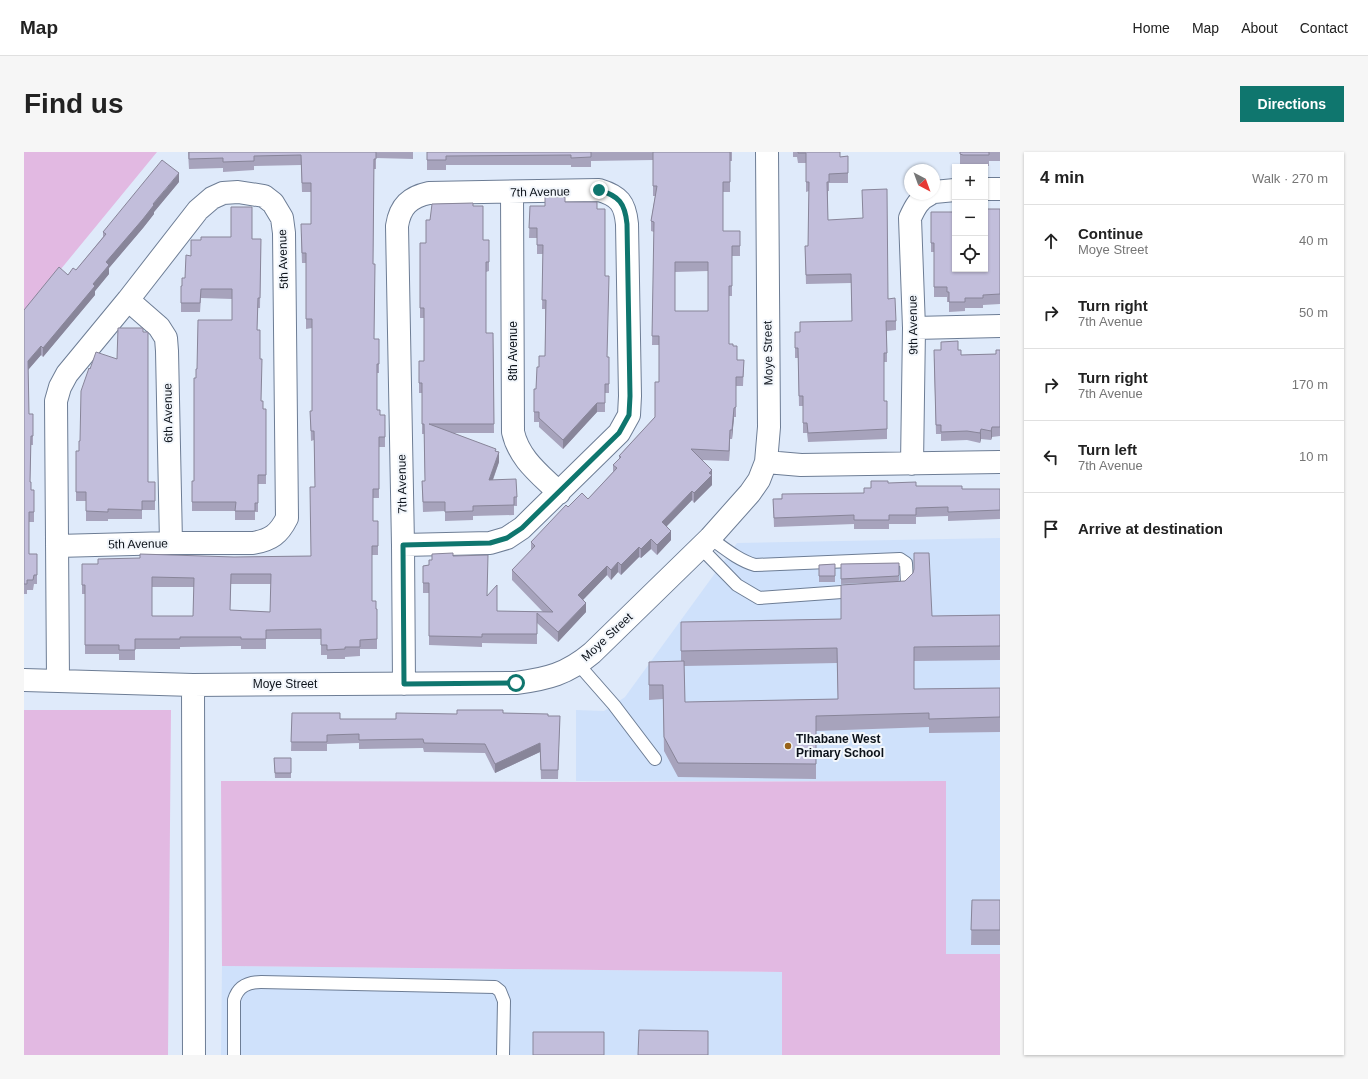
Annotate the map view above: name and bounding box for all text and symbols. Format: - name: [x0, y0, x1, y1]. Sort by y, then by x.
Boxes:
- text: Map: [20, 17, 58, 38]
- text: Home: [1133, 20, 1170, 36]
- text: Map: [1192, 20, 1219, 36]
- text: About: [1241, 20, 1278, 36]
- text: Contact: [1300, 20, 1348, 36]
- button: Directions: [1240, 86, 1344, 122]
- text: Find us: [24, 88, 124, 119]
- north arrow: [904, 164, 940, 200]
- map controls: [952, 164, 988, 272]
- button: +: [952, 164, 988, 200]
- text: 4 min: [1040, 168, 1084, 187]
- text: Walk · 270 m: [1252, 171, 1328, 186]
- route end: [590, 181, 608, 199]
- street label: 7th Avenue: [510, 184, 570, 200]
- button: −: [952, 200, 988, 236]
- text: Continue: [1078, 225, 1143, 242]
- street label: 5th Avenue: [275, 229, 291, 289]
- icon: ahead: [1040, 230, 1062, 252]
- text: 40 m: [1299, 233, 1328, 248]
- button: locate: [952, 236, 988, 272]
- text: Moye Street: [1078, 242, 1148, 257]
- street label: 9th Avenue: [905, 295, 921, 355]
- text: Turn right: [1078, 297, 1148, 314]
- icon: right: [1040, 302, 1062, 324]
- text: 50 m: [1299, 305, 1328, 320]
- text: 7th Avenue: [1078, 314, 1143, 329]
- street label: Moye Street: [760, 320, 776, 385]
- street label: 8th Avenue: [506, 321, 520, 381]
- text: Turn right: [1078, 369, 1148, 386]
- icon: right: [1040, 374, 1062, 396]
- text: 170 m: [1292, 377, 1328, 392]
- street label: 6th Avenue: [160, 383, 176, 443]
- text: 7th Avenue: [1078, 386, 1143, 401]
- text: Turn left: [1078, 441, 1137, 458]
- icon: left: [1040, 446, 1062, 468]
- text: 10 m: [1299, 449, 1328, 464]
- street label: 7th Avenue: [394, 454, 410, 514]
- text: 7th Avenue: [1078, 458, 1143, 473]
- icon: arrive: [1040, 518, 1062, 540]
- text: Arrive at destination: [1078, 520, 1223, 537]
- street label: 5th Avenue: [108, 536, 168, 552]
- street label: Moye Street: [579, 609, 636, 664]
- route start: [507, 674, 525, 692]
- street label: Moye Street: [253, 677, 318, 691]
- place label: Tlhabane West Primary School: [796, 732, 884, 760]
- marker: Tlhabane West Primary School: [783, 741, 793, 751]

